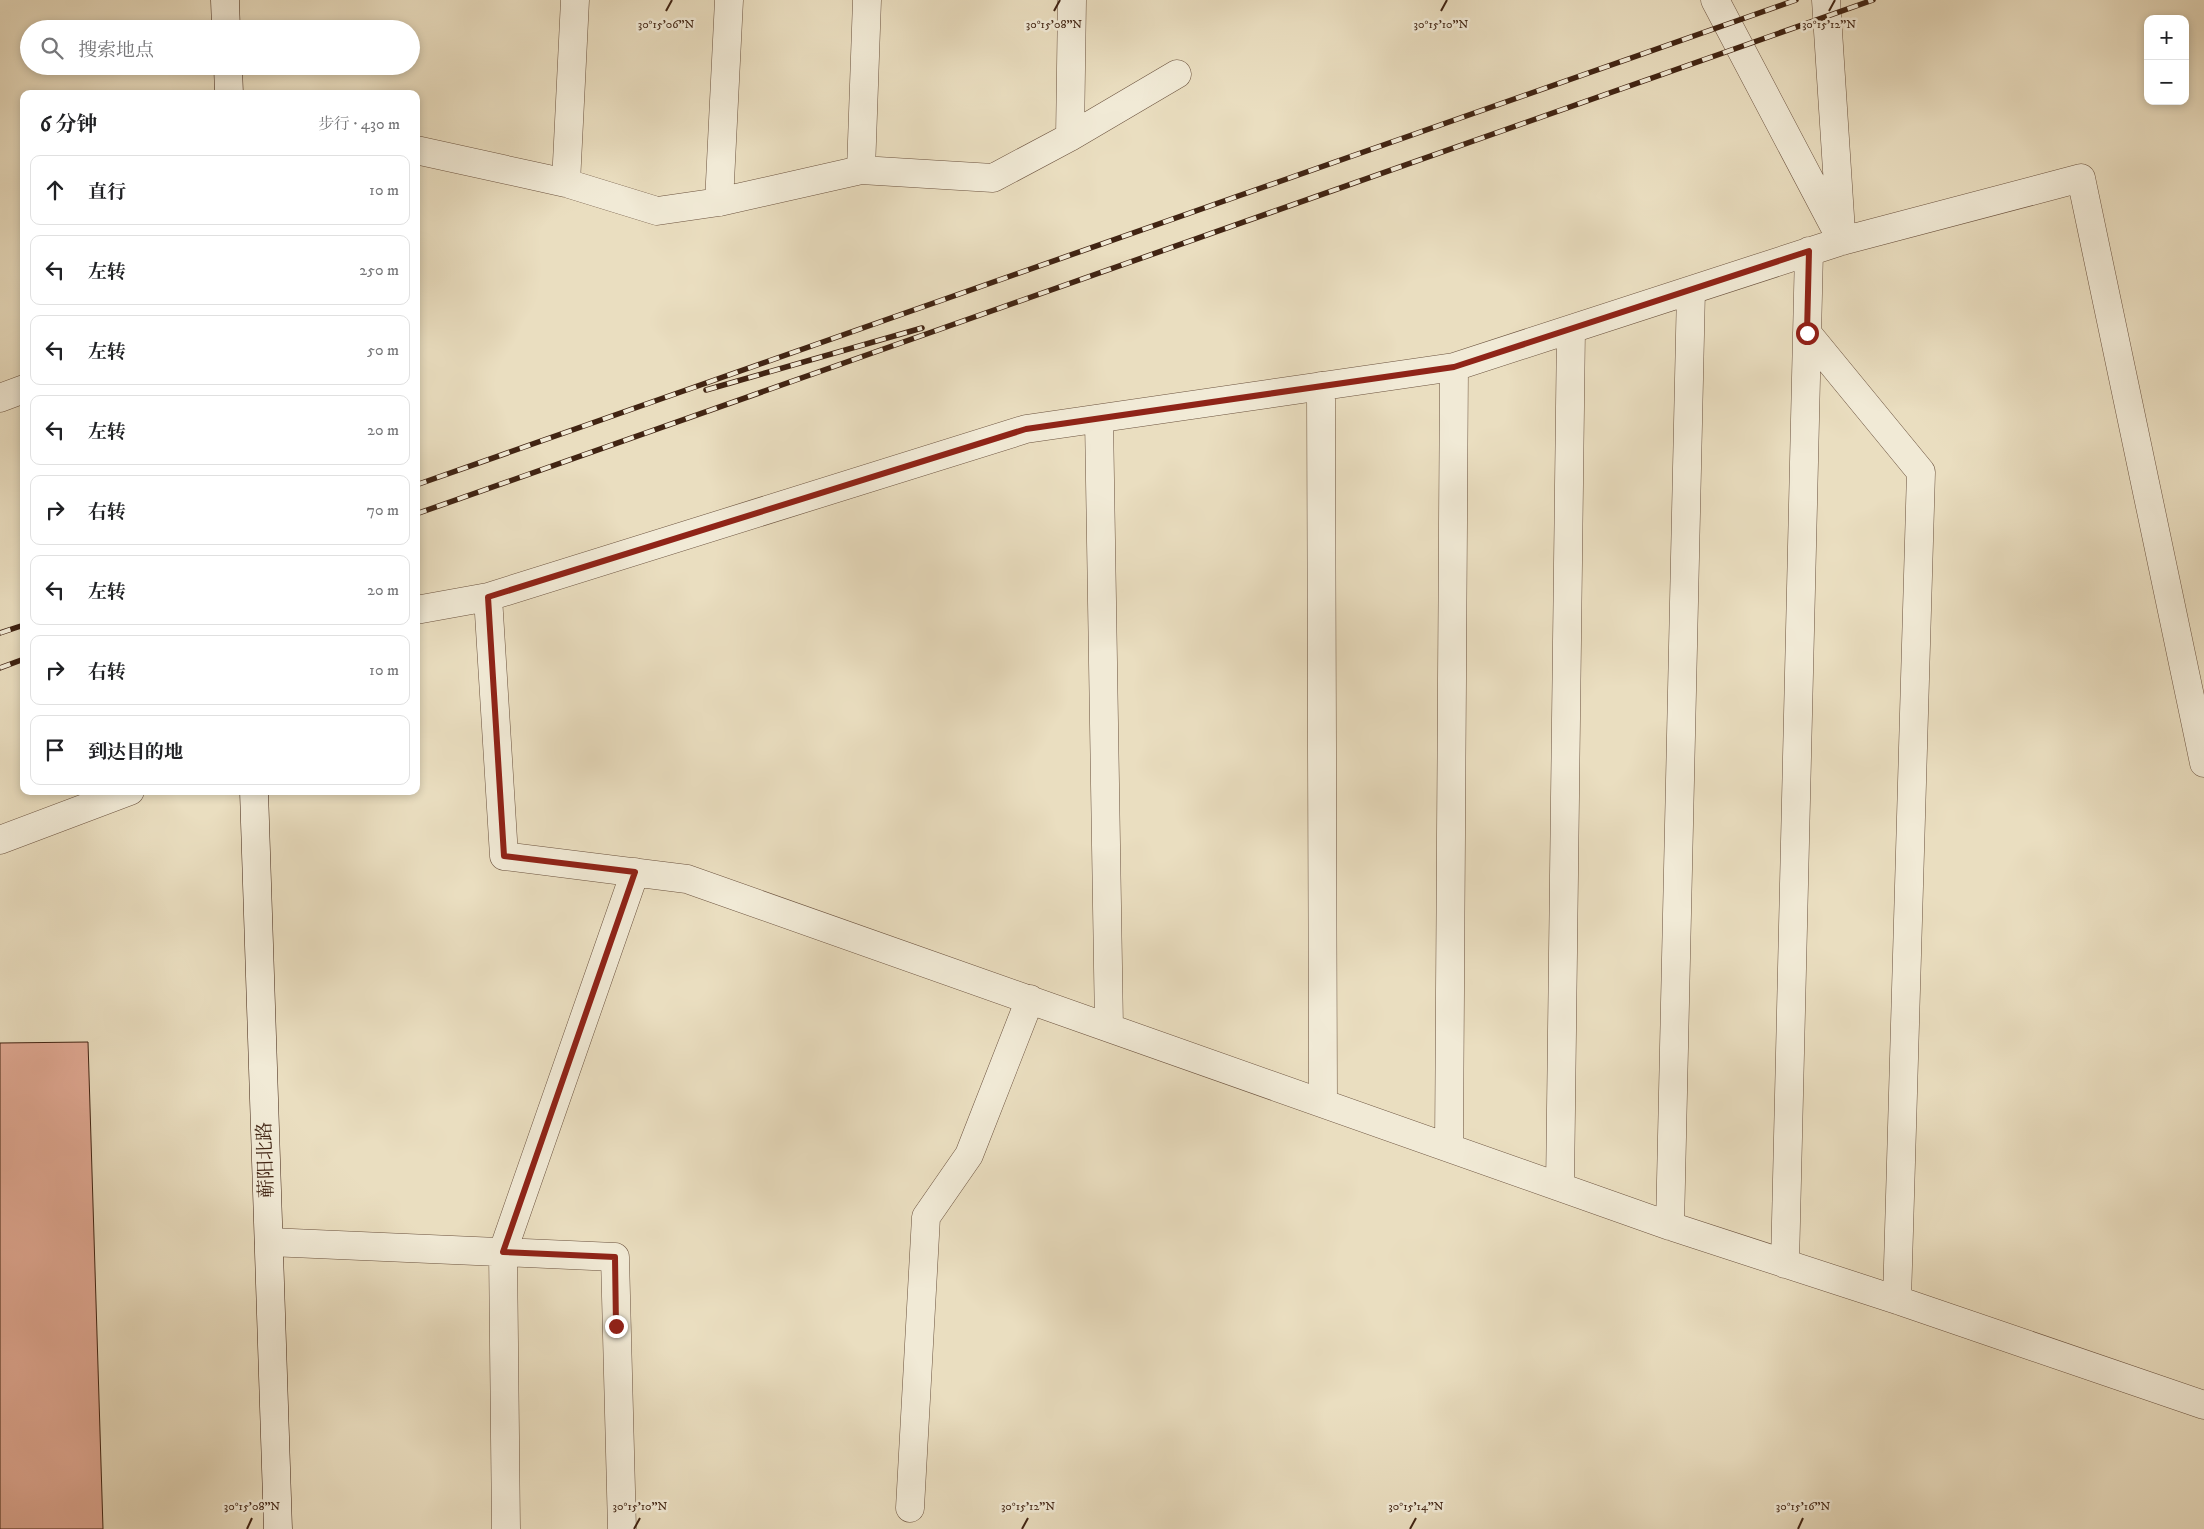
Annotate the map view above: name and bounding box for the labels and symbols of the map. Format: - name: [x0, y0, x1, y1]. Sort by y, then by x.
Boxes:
- text: 30°15'06"N: [638, 17, 694, 32]
- text: 30°15'08"N: [1026, 17, 1082, 32]
- text: 30°15'10"N: [1414, 17, 1469, 32]
- text: 30°15'12"N: [1802, 17, 1856, 32]
- route start: [1796, 322, 1819, 345]
- street label: 蕲阳北路: [253, 1122, 279, 1198]
- route end: [605, 1315, 628, 1338]
- text: 30°15'08"N: [224, 1499, 280, 1514]
- text: 30°15'10"N: [613, 1499, 668, 1514]
- text: 30°15'12"N: [1001, 1499, 1055, 1514]
- text: 30°15'14"N: [1388, 1499, 1444, 1514]
- text: 30°15'16"N: [1776, 1499, 1830, 1514]

